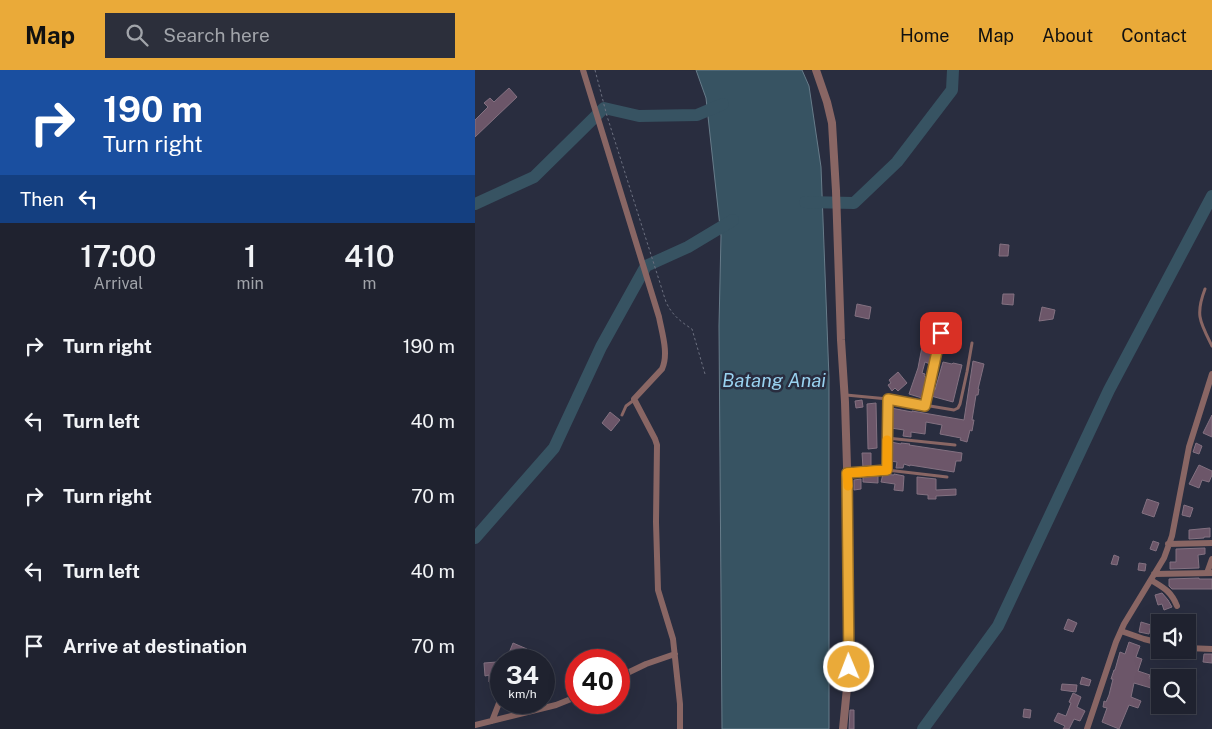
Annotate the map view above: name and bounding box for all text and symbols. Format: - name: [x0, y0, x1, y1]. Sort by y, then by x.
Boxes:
- search box: [105, 13, 455, 58]
- text: Map: [25, 21, 75, 49]
- icon: search: [123, 21, 151, 49]
- text: Search here: [163, 24, 270, 46]
- text: Home: [900, 25, 950, 46]
- text: Map: [978, 25, 1014, 46]
- text: About: [1042, 25, 1093, 46]
- text: Contact: [1121, 25, 1187, 46]
- text: 190 m: [103, 89, 203, 130]
- icon: right: [20, 90, 85, 155]
- text: Turn right: [103, 131, 203, 157]
- icon: left: [74, 185, 102, 213]
- text: Then: [20, 188, 64, 210]
- text: 17:00: [80, 238, 156, 274]
- text: 1: [244, 238, 256, 274]
- text: 410: [344, 238, 395, 274]
- text: Arrival: [94, 274, 143, 293]
- text: min: [237, 274, 264, 293]
- text: m: [362, 274, 376, 293]
- pin: [920, 312, 962, 354]
- icon: arrive: [927, 319, 955, 347]
- icon: right: [20, 332, 48, 360]
- text: Turn right: [63, 335, 152, 357]
- text: 190 m: [403, 335, 455, 357]
- water label: Batang Anai: [722, 369, 826, 391]
- icon: left: [20, 407, 48, 435]
- text: Turn left: [63, 410, 140, 432]
- text: 40 m: [410, 410, 455, 432]
- icon: right: [20, 482, 48, 510]
- text: Turn right: [63, 485, 152, 507]
- text: 70 m: [411, 485, 455, 507]
- icon: left: [20, 557, 48, 585]
- text: Turn left: [63, 560, 140, 582]
- text: 40 m: [410, 560, 455, 582]
- map controls: [1151, 614, 1196, 714]
- button: sound: [1151, 614, 1196, 659]
- icon: arrive: [20, 632, 48, 660]
- text: Arrive at destination: [63, 635, 247, 657]
- text: 70 m: [411, 635, 455, 657]
- position arrow: [822, 640, 874, 692]
- speed limit sign: 40: [565, 649, 630, 714]
- text: 34: [506, 660, 539, 690]
- button: search: [1151, 669, 1196, 714]
- text: km/h: [508, 687, 537, 701]

